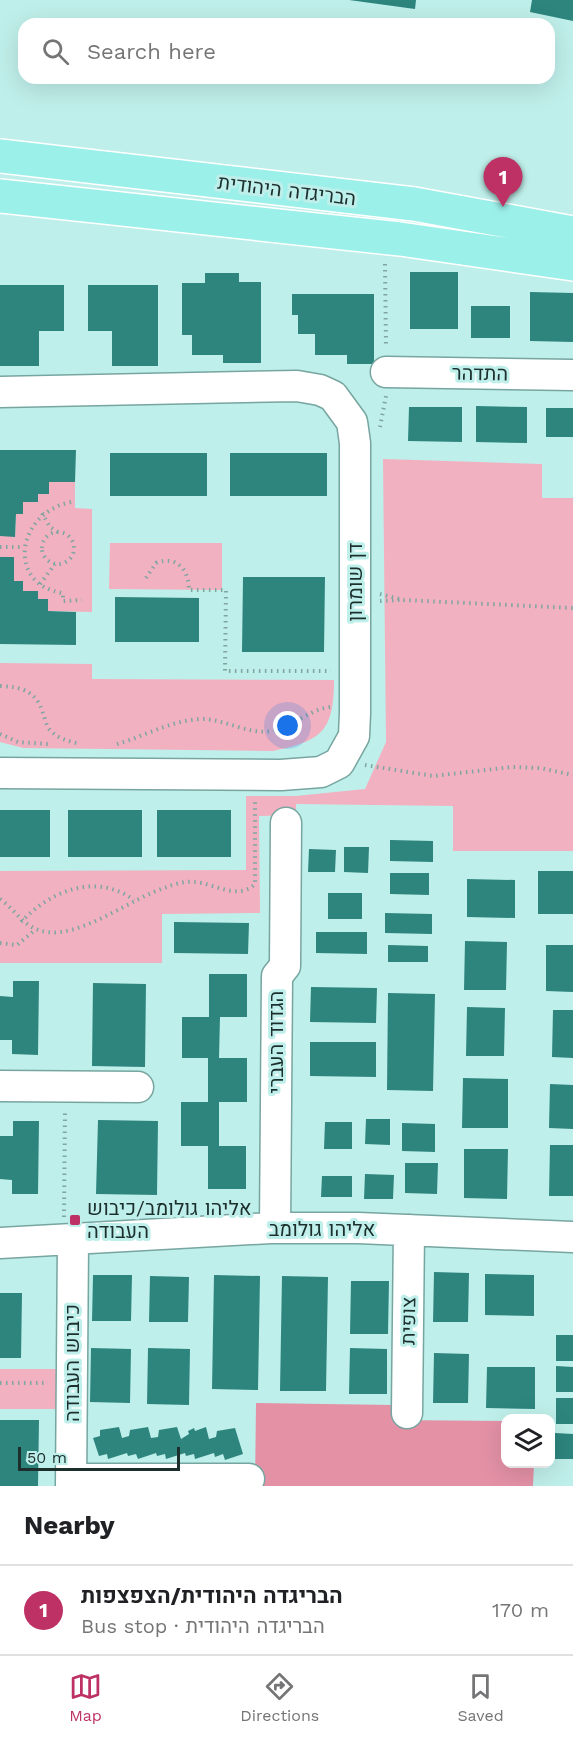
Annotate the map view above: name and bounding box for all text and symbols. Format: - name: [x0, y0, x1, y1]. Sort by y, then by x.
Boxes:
- search box: [18, 18, 555, 84]
- icon: search: [39, 35, 72, 68]
- text: Search here: [87, 39, 216, 64]
- pin: 1: [484, 158, 522, 207]
- street label: הבריגדה היהודית: [216, 170, 358, 210]
- street label: התדהר: [452, 361, 508, 385]
- street label: דן שומרון: [343, 543, 367, 621]
- your location: [273, 711, 302, 740]
- street label: הגדוד העברי: [264, 991, 288, 1093]
- place label: אליהו גולומב/כיבוש העבודה: [87, 1196, 252, 1243]
- marker: אליהו גולומב/כיבוש העבודה: [68, 1213, 82, 1227]
- street label: אליהו גולומב: [269, 1217, 375, 1241]
- street label: צופית: [396, 1297, 420, 1345]
- street label: כיבוש העבודה: [60, 1304, 84, 1422]
- map controls: [501, 1414, 555, 1468]
- button: layers: [501, 1414, 555, 1468]
- scale bar: [18, 1444, 180, 1472]
- text: 50 m: [27, 1448, 67, 1467]
- text: Nearby: [24, 1510, 115, 1540]
- text: הבריגדה היהודית/הצפצפות: [81, 1583, 343, 1608]
- text: 1: [39, 1598, 48, 1622]
- text: 170 m: [492, 1598, 549, 1622]
- text: Bus stop · הבריגדה היהודית: [81, 1614, 325, 1638]
- tab: Map: [69, 1670, 102, 1725]
- tab: Directions: [240, 1670, 319, 1725]
- tab: Saved: [457, 1670, 504, 1725]

